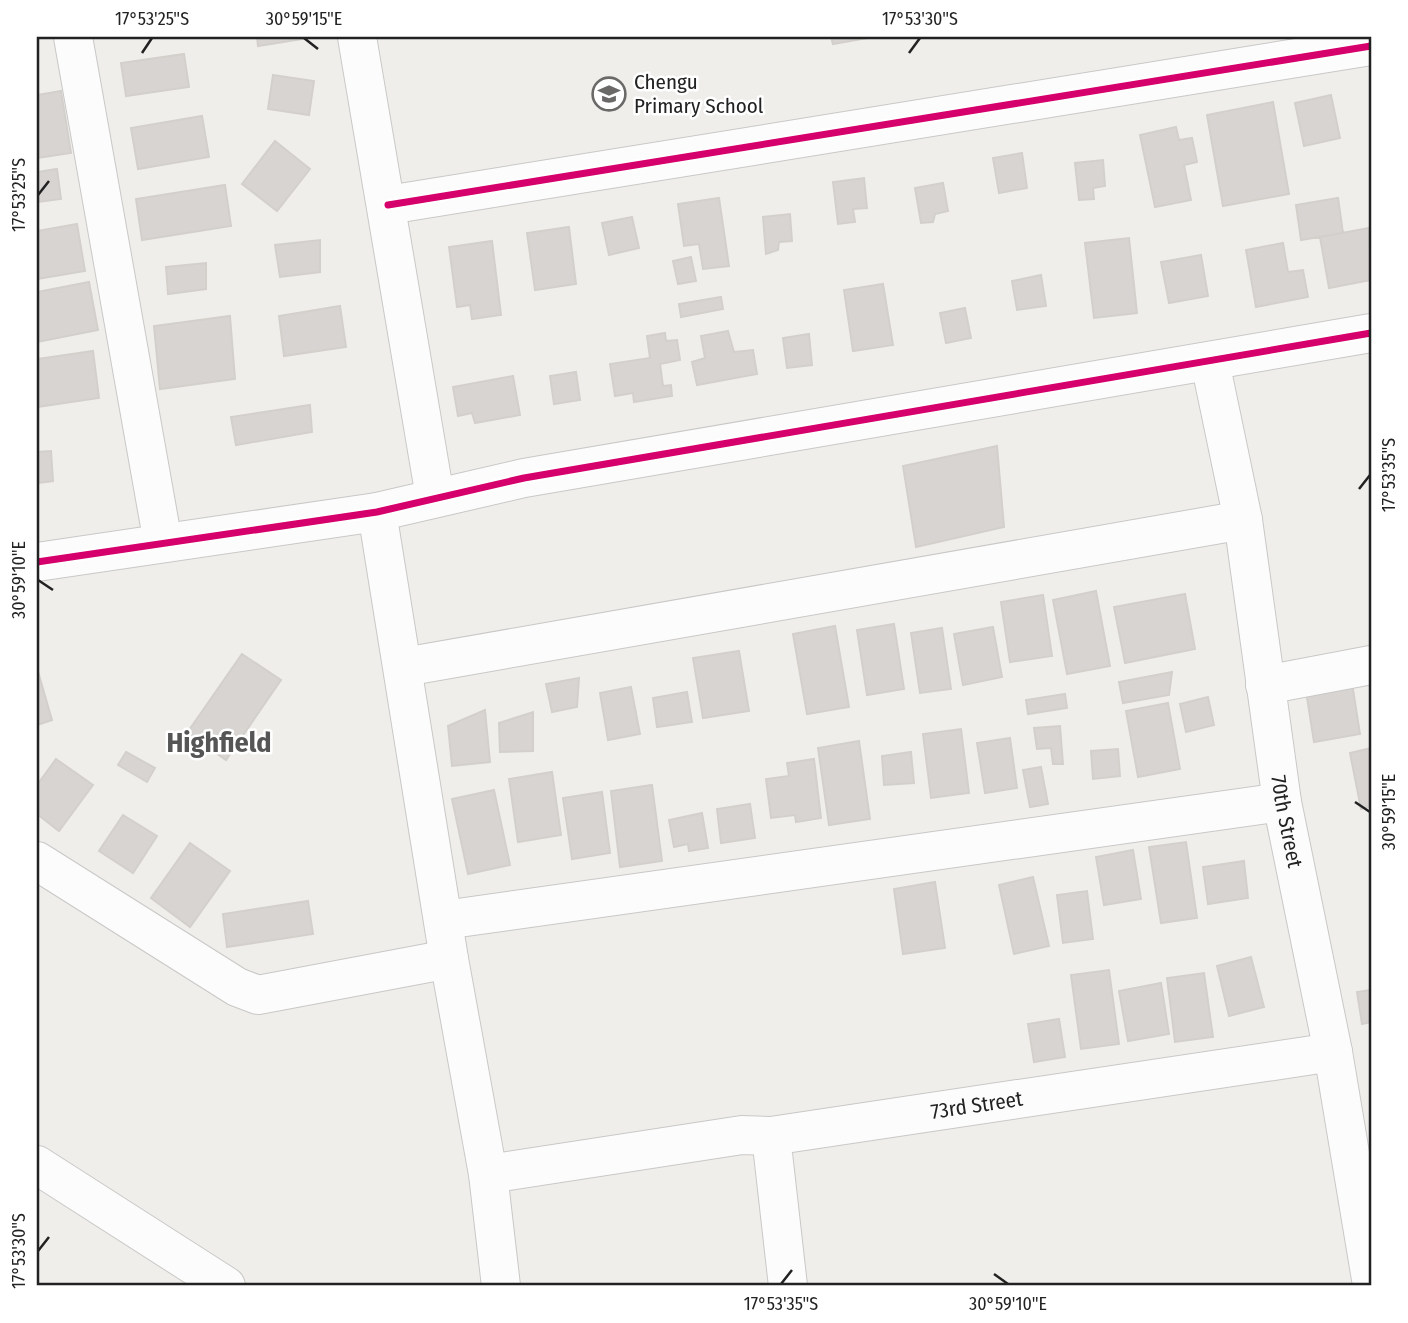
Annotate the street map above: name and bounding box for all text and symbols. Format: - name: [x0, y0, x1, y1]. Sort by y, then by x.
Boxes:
- text: 17°53'25"S: [115, 8, 189, 30]
- text: 30°59'15"E: [266, 8, 342, 30]
- text: 17°53'30"S: [882, 8, 958, 30]
- place label: Chengu Primary School: [634, 69, 764, 119]
- school or university icon: Chengu Primary School: [590, 75, 628, 113]
- text: 17°53'25"S: [8, 158, 30, 232]
- text: 17°53'35"S: [1378, 438, 1400, 512]
- text: 30°59'10"E: [8, 541, 30, 619]
- district label: Highfield: [166, 726, 272, 759]
- street label: 70th Street: [1265, 773, 1308, 870]
- text: 30°59'15"E: [1378, 774, 1400, 850]
- street label: 73rd Street: [929, 1086, 1025, 1125]
- text: 17°53'30"S: [8, 1213, 30, 1289]
- text: 17°53'35"S: [744, 1293, 818, 1315]
- text: 30°59'10"E: [969, 1293, 1047, 1315]

